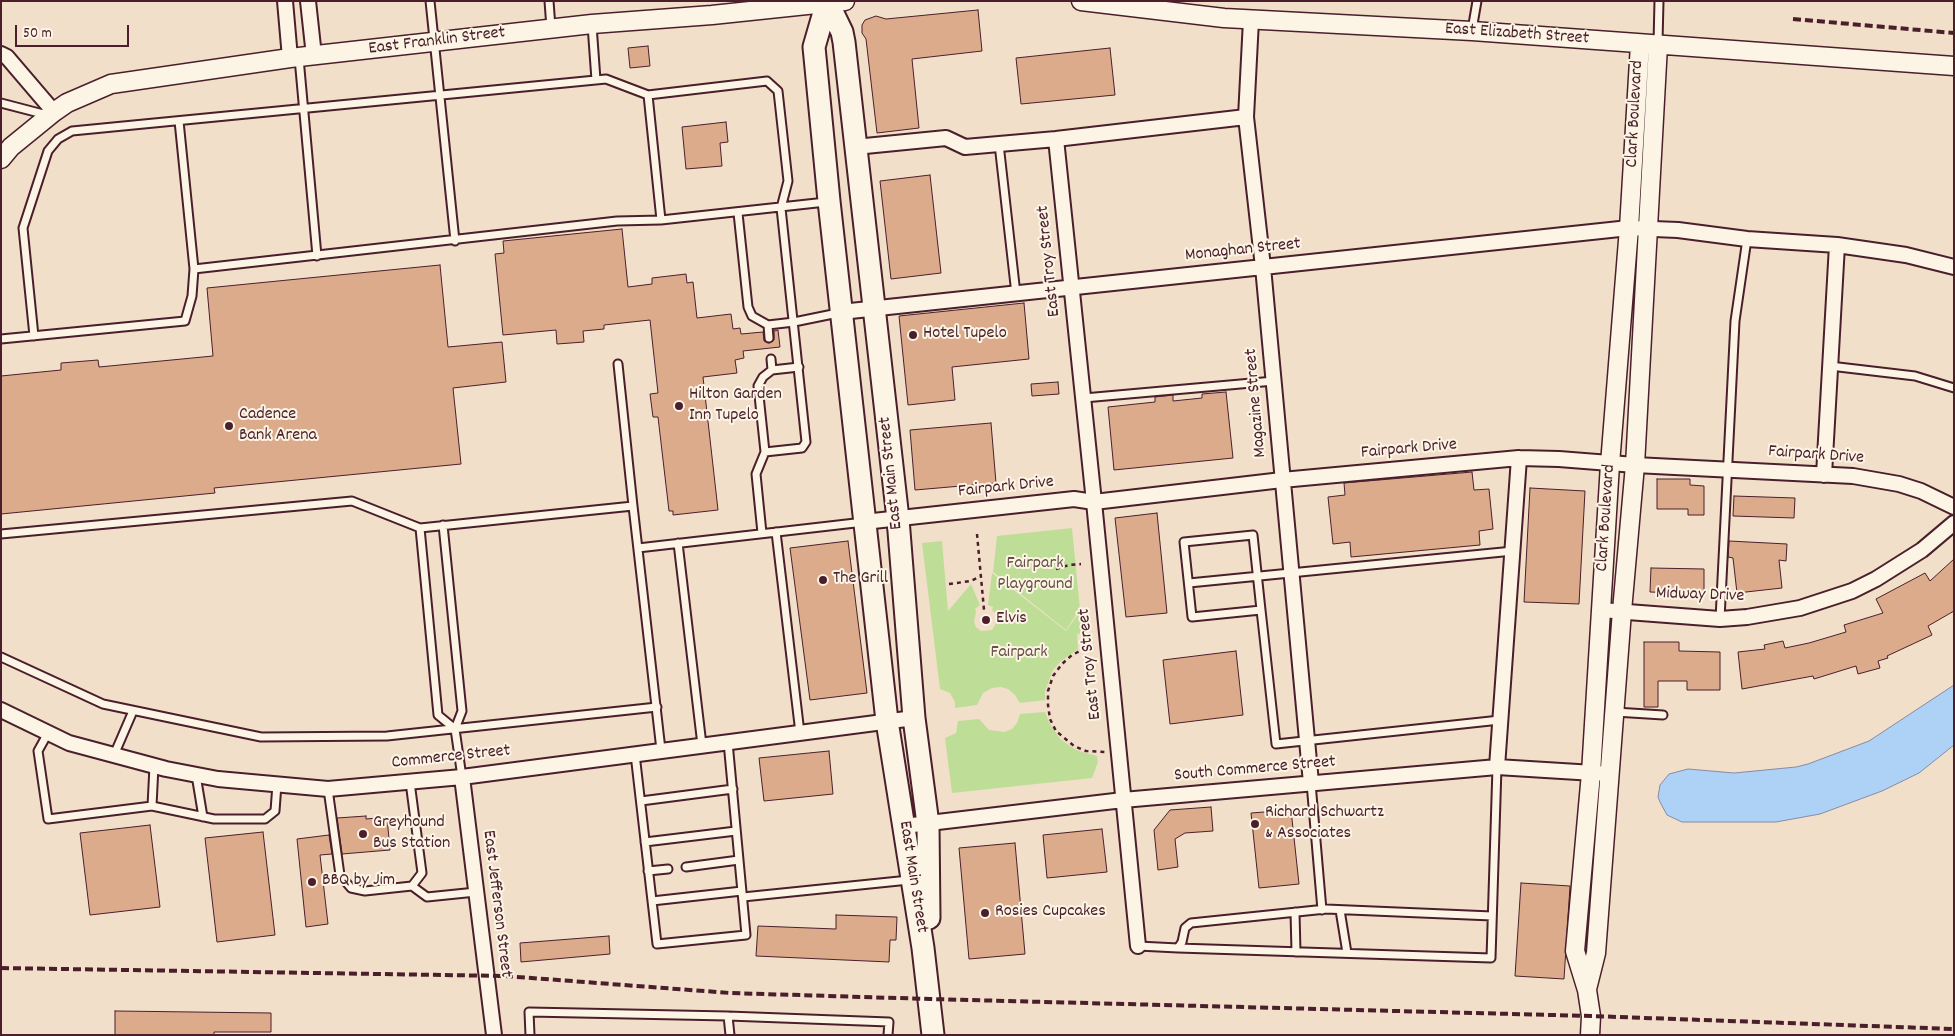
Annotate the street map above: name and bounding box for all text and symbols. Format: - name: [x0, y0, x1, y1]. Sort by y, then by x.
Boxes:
- scale bar: [18, 15, 131, 47]
- street label: East Elizabeth Street: [1444, 19, 1590, 51]
- text: 50 m: [23, 23, 52, 45]
- street label: East Franklin Street: [367, 23, 507, 61]
- street label: Clark Boulevard: [1622, 60, 1650, 168]
- street label: East Troy Street: [1033, 204, 1067, 318]
- street label: Monaghan Street: [1184, 234, 1302, 268]
- place label: Hotel Tupelo: [923, 324, 1007, 346]
- marker: Hotel Tupelo: [907, 329, 919, 341]
- street label: Magazine Street: [1241, 347, 1273, 459]
- place label: Hilton Garden Inn Tupelo: [689, 385, 782, 428]
- marker: Hilton Garden Inn Tupelo: [673, 400, 685, 412]
- place label: Cadence Bank Arena: [239, 405, 317, 448]
- street label: East Main Street: [875, 415, 909, 531]
- marker: Cadence Bank Arena: [223, 420, 235, 432]
- street label: Fairpark Drive: [1360, 435, 1458, 465]
- street label: Fairpark Drive: [1767, 442, 1865, 470]
- street label: Clark Boulevard: [1592, 464, 1622, 572]
- street label: Fairpark Drive: [957, 472, 1055, 504]
- park label: Fairpark Playground: [997, 554, 1073, 596]
- place label: The Grill: [833, 569, 888, 591]
- marker: The Grill: [817, 574, 829, 586]
- street label: Midway Drive: [1655, 584, 1745, 608]
- street label: East Troy Street: [1074, 607, 1108, 721]
- place label: Elvis: [996, 609, 1027, 631]
- marker: Elvis: [980, 614, 992, 626]
- park label: Fairpark: [990, 643, 1048, 665]
- street label: Commerce Street: [391, 741, 511, 775]
- street label: South Commerce Street: [1173, 752, 1337, 788]
- place label: Richard Schwartz & Associates: [1265, 803, 1384, 846]
- place label: Greyhound Bus Station: [373, 813, 450, 856]
- marker: Richard Schwartz & Associates: [1249, 818, 1261, 830]
- street label: East Main Street: [892, 819, 932, 935]
- marker: Greyhound Bus Station: [357, 828, 369, 840]
- street label: East Jefferson Street: [476, 829, 516, 979]
- place label: BBQ by Jim: [322, 871, 395, 893]
- marker: BBQ by Jim: [306, 876, 318, 888]
- place label: Rosies Cupcakes: [995, 902, 1106, 924]
- marker: Rosies Cupcakes: [979, 907, 991, 919]

